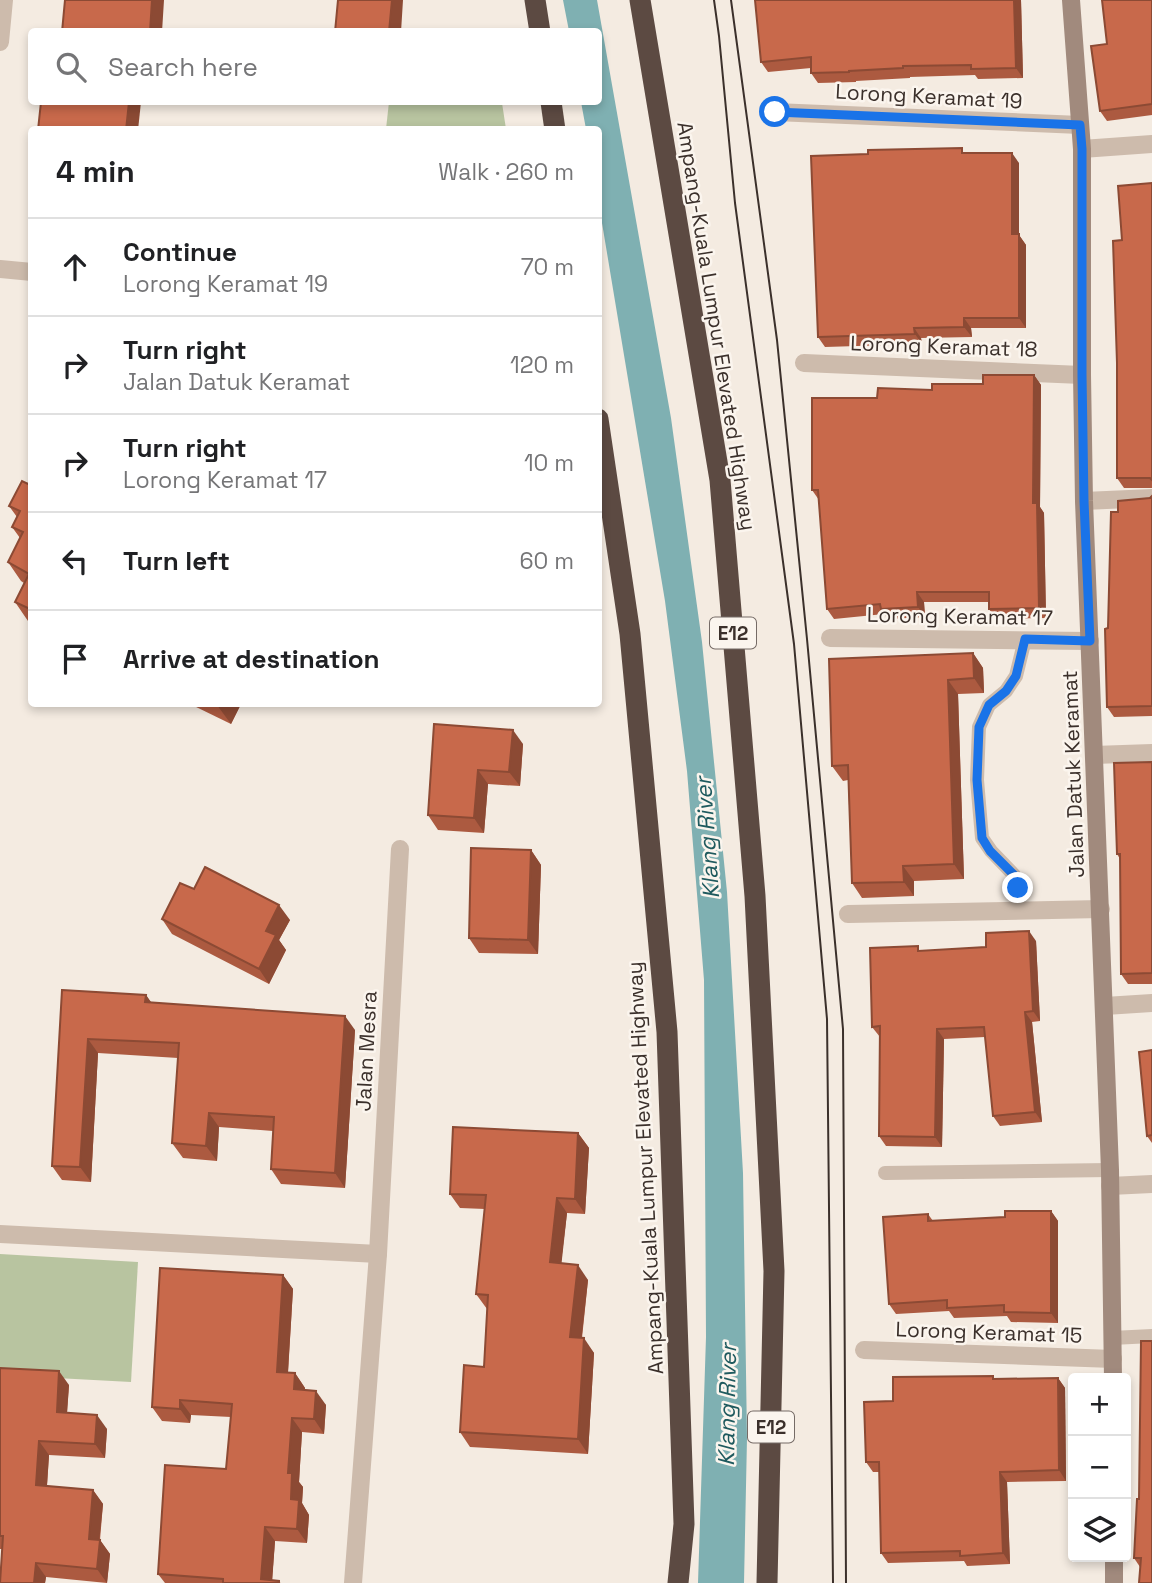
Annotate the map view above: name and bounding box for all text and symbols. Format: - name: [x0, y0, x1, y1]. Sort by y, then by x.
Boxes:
- search box: [28, 28, 602, 105]
- icon: search: [52, 48, 90, 86]
- text: Search here: [108, 50, 258, 84]
- street label: Lorong Keramat 19: [835, 78, 1023, 114]
- route start: [759, 96, 790, 127]
- street label: Ampang-Kuala Lumpur Elevated Highway: [671, 120, 763, 532]
- text: 4 min: [56, 152, 135, 191]
- text: Walk · 260 m: [438, 157, 574, 187]
- text: Continue: [123, 235, 237, 269]
- icon: ahead: [56, 248, 94, 286]
- text: 70 m: [521, 252, 574, 282]
- text: Lorong Keramat 19: [123, 269, 328, 299]
- street label: Lorong Keramat 18: [850, 329, 1038, 363]
- text: Turn right: [123, 333, 247, 367]
- icon: right: [56, 346, 94, 384]
- text: 120 m: [510, 350, 574, 380]
- text: Jalan Datuk Keramat: [123, 367, 350, 397]
- text: Turn right: [123, 431, 247, 465]
- icon: right: [56, 444, 94, 482]
- text: 10 m: [524, 448, 574, 478]
- text: Lorong Keramat 17: [123, 465, 327, 495]
- icon: left: [56, 542, 94, 580]
- text: Turn left: [123, 544, 230, 578]
- text: 60 m: [519, 546, 574, 576]
- street label: Lorong Keramat 17: [867, 601, 1053, 631]
- road number: E12: [710, 618, 756, 648]
- icon: arrive: [56, 640, 94, 678]
- text: Arrive at destination: [123, 642, 380, 676]
- street label: Jalan Datuk Keramat: [1056, 670, 1090, 878]
- water label: Klang River: [688, 774, 726, 900]
- route end: [1002, 872, 1033, 903]
- street label: Ampang-Kuala Lumpur Elevated Highway: [621, 961, 669, 1375]
- street label: Jalan Mesra: [349, 990, 383, 1112]
- street label: Lorong Keramat 15: [895, 1315, 1083, 1349]
- water label: Klang River: [711, 1341, 743, 1466]
- map controls: [1068, 1373, 1131, 1562]
- button: +: [1068, 1373, 1131, 1436]
- road number: E12: [748, 1412, 794, 1442]
- button: −: [1068, 1436, 1131, 1499]
- button: layers: [1068, 1499, 1131, 1562]

